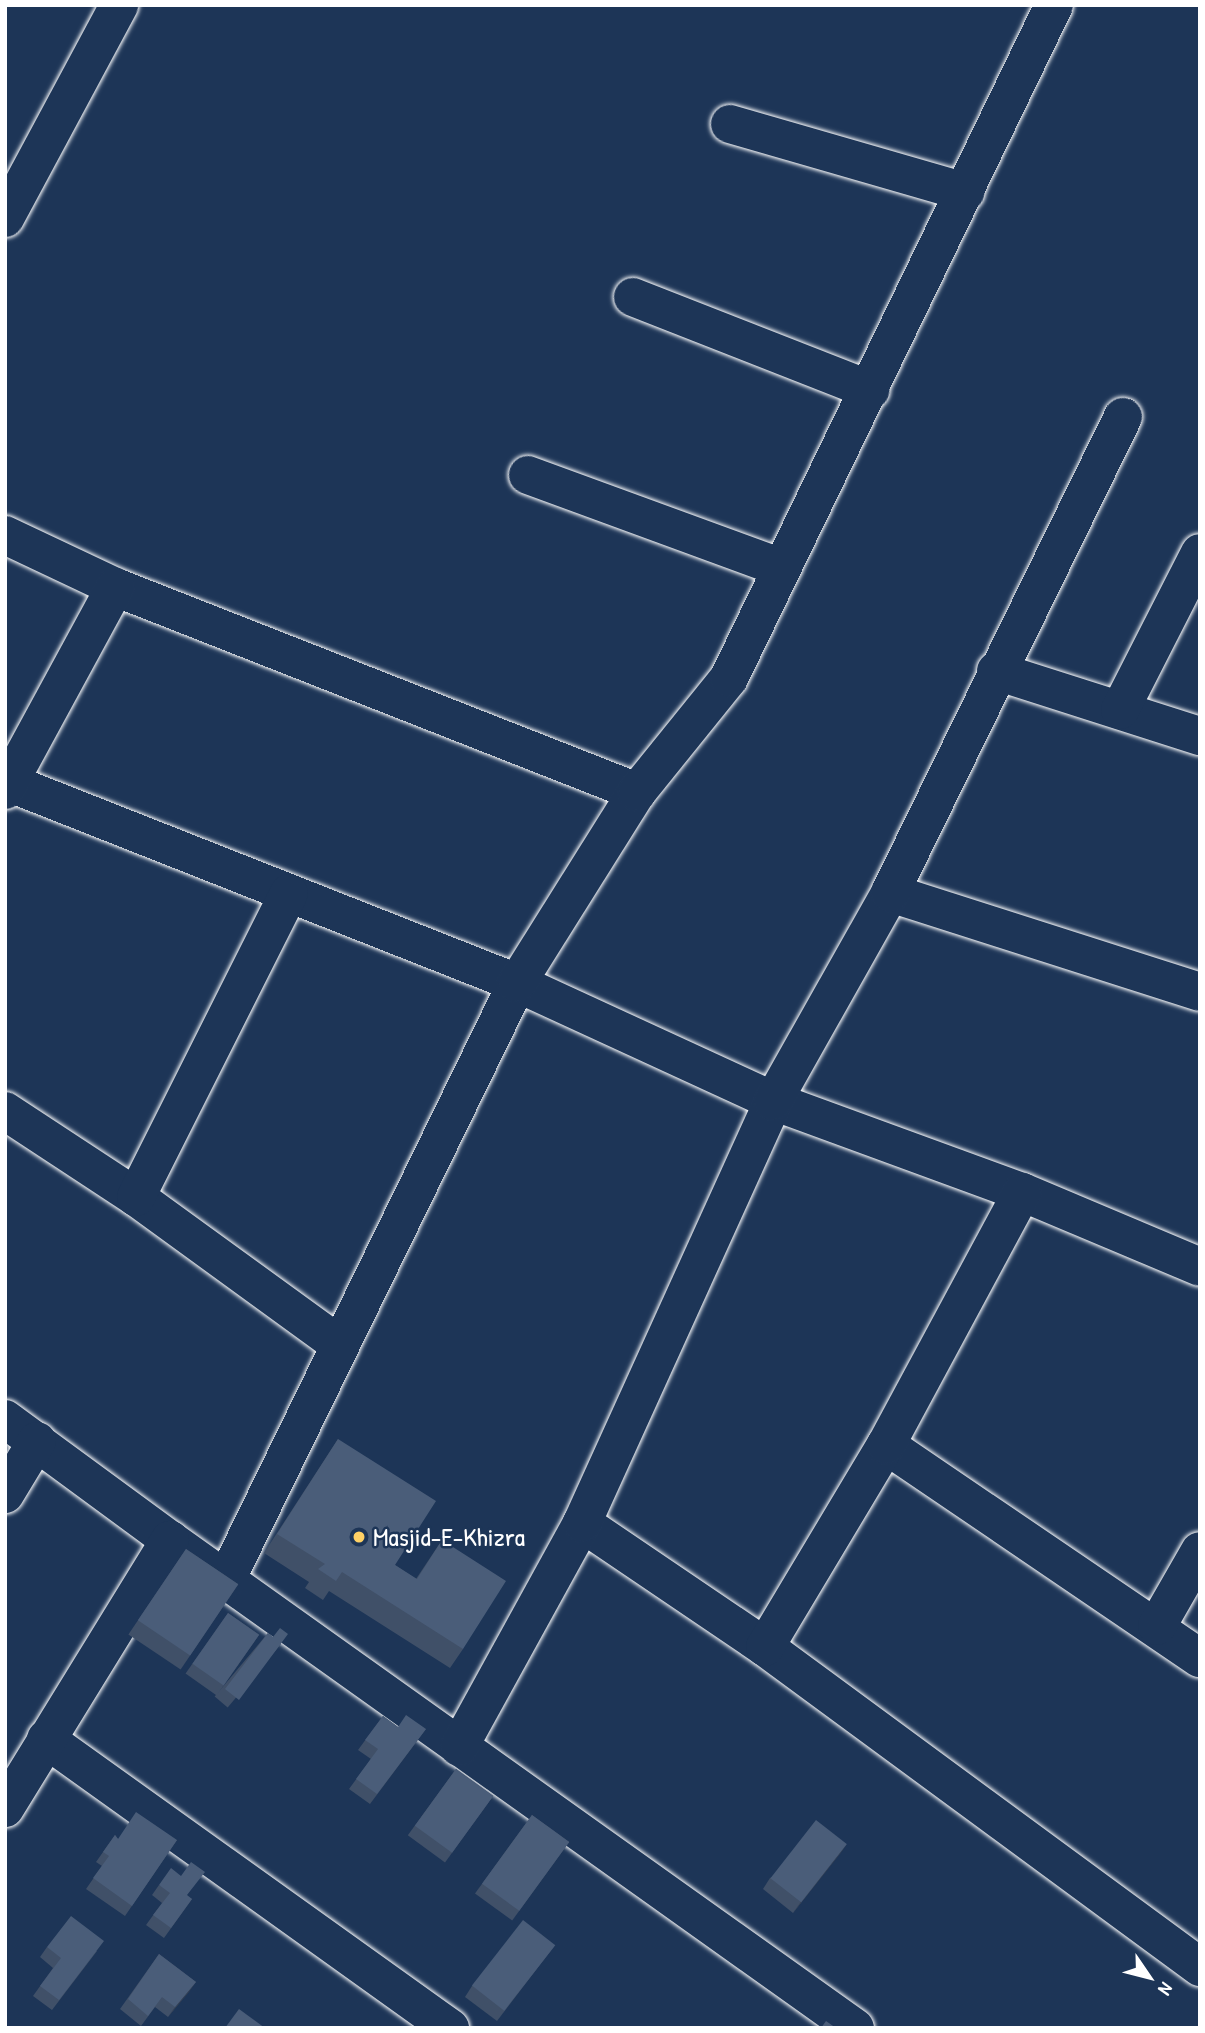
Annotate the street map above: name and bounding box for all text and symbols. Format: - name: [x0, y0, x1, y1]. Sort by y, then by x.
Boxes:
- place label: Masjid-E-Khizra: [373, 1521, 525, 1553]
- marker: Masjid-E-Khizra: [351, 1529, 367, 1545]
- north arrow: [1114, 1942, 1184, 2012]
- text: N: [1153, 1977, 1180, 2001]

